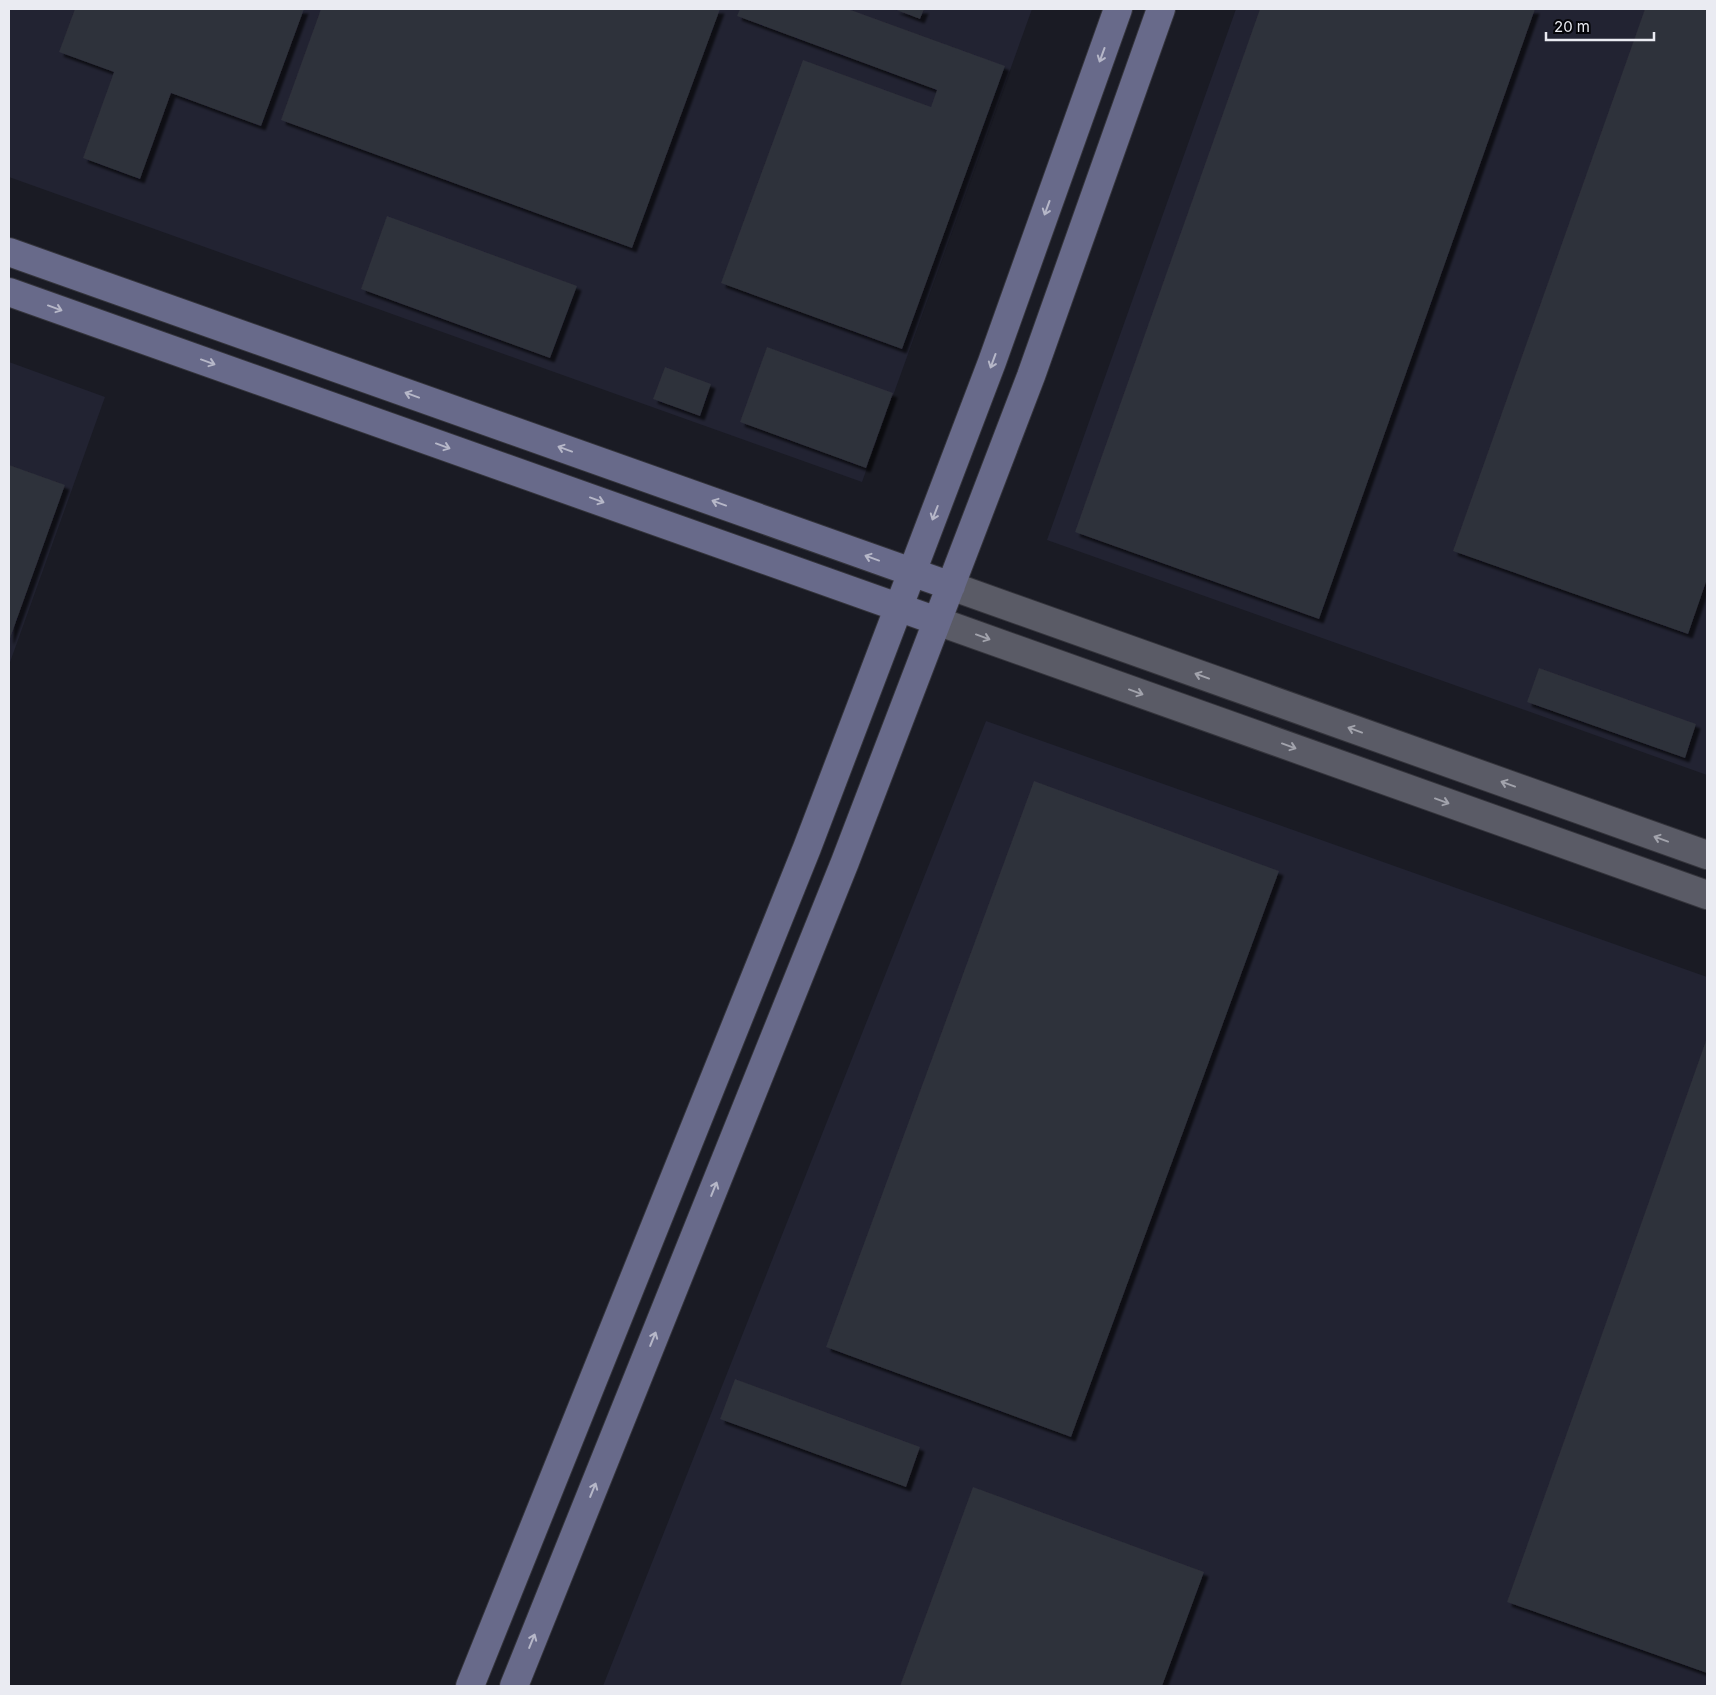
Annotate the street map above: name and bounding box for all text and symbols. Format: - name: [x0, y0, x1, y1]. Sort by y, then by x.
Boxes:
- scale bar: [1546, 10, 1654, 42]
- text: 20 m: [1554, 17, 1590, 36]
- one-way arrow: [1097, 46, 1106, 62]
- one-way arrow: [1042, 200, 1051, 215]
- one-way arrow: [46, 304, 62, 313]
- one-way arrow: [988, 353, 997, 368]
- one-way arrow: [200, 358, 215, 367]
- one-way arrow: [405, 390, 421, 399]
- one-way arrow: [435, 442, 451, 451]
- one-way arrow: [558, 444, 574, 453]
- one-way arrow: [588, 496, 604, 505]
- one-way arrow: [711, 498, 727, 508]
- one-way arrow: [930, 505, 939, 520]
- one-way arrow: [865, 553, 880, 562]
- one-way arrow: [974, 633, 990, 642]
- one-way arrow: [1194, 670, 1210, 680]
- one-way arrow: [1127, 688, 1143, 697]
- one-way arrow: [1348, 725, 1363, 734]
- one-way arrow: [1280, 742, 1296, 751]
- one-way arrow: [1501, 779, 1516, 788]
- one-way arrow: [1434, 797, 1449, 806]
- one-way arrow: [1654, 834, 1670, 843]
- one-way arrow: [710, 1182, 719, 1197]
- one-way arrow: [650, 1332, 659, 1347]
- one-way arrow: [589, 1483, 598, 1498]
- one-way arrow: [528, 1634, 538, 1649]

